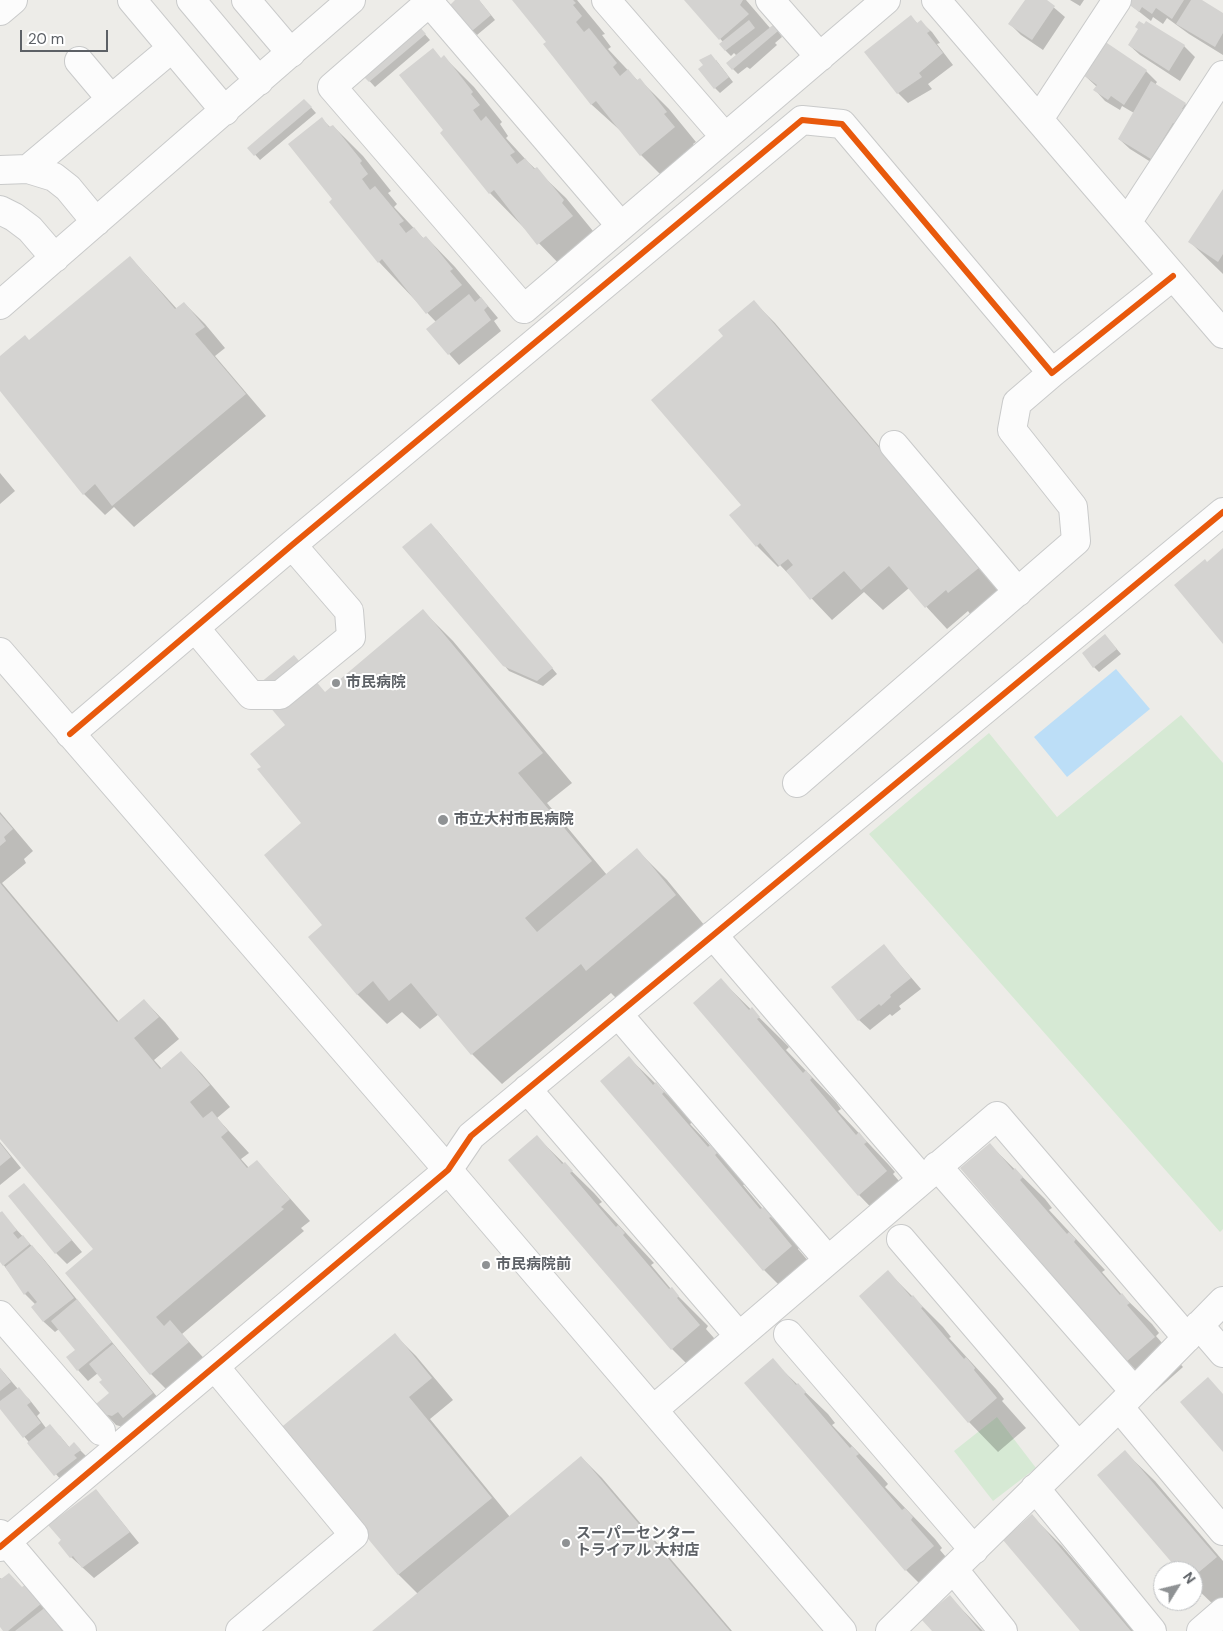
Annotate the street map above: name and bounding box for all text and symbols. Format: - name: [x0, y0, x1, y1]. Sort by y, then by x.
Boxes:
- scale bar: [22, 20, 110, 52]
- text: 20 m: [28, 29, 64, 49]
- place label: 市民病院: [346, 674, 406, 692]
- marker: 市民病院: [330, 677, 342, 689]
- place label: 市立大村市民病院: [454, 811, 574, 829]
- marker: 市立大村市民病院: [436, 813, 450, 827]
- place label: 市民病院前: [496, 1256, 571, 1274]
- marker: 市民病院前: [480, 1259, 492, 1271]
- place label: スーパーセンター トライアル 大村店: [576, 1525, 700, 1560]
- marker: スーパーセンター トライアル 大村店: [560, 1537, 572, 1549]
- north arrow: [1153, 1561, 1203, 1611]
- text: N: [1179, 1568, 1200, 1587]

